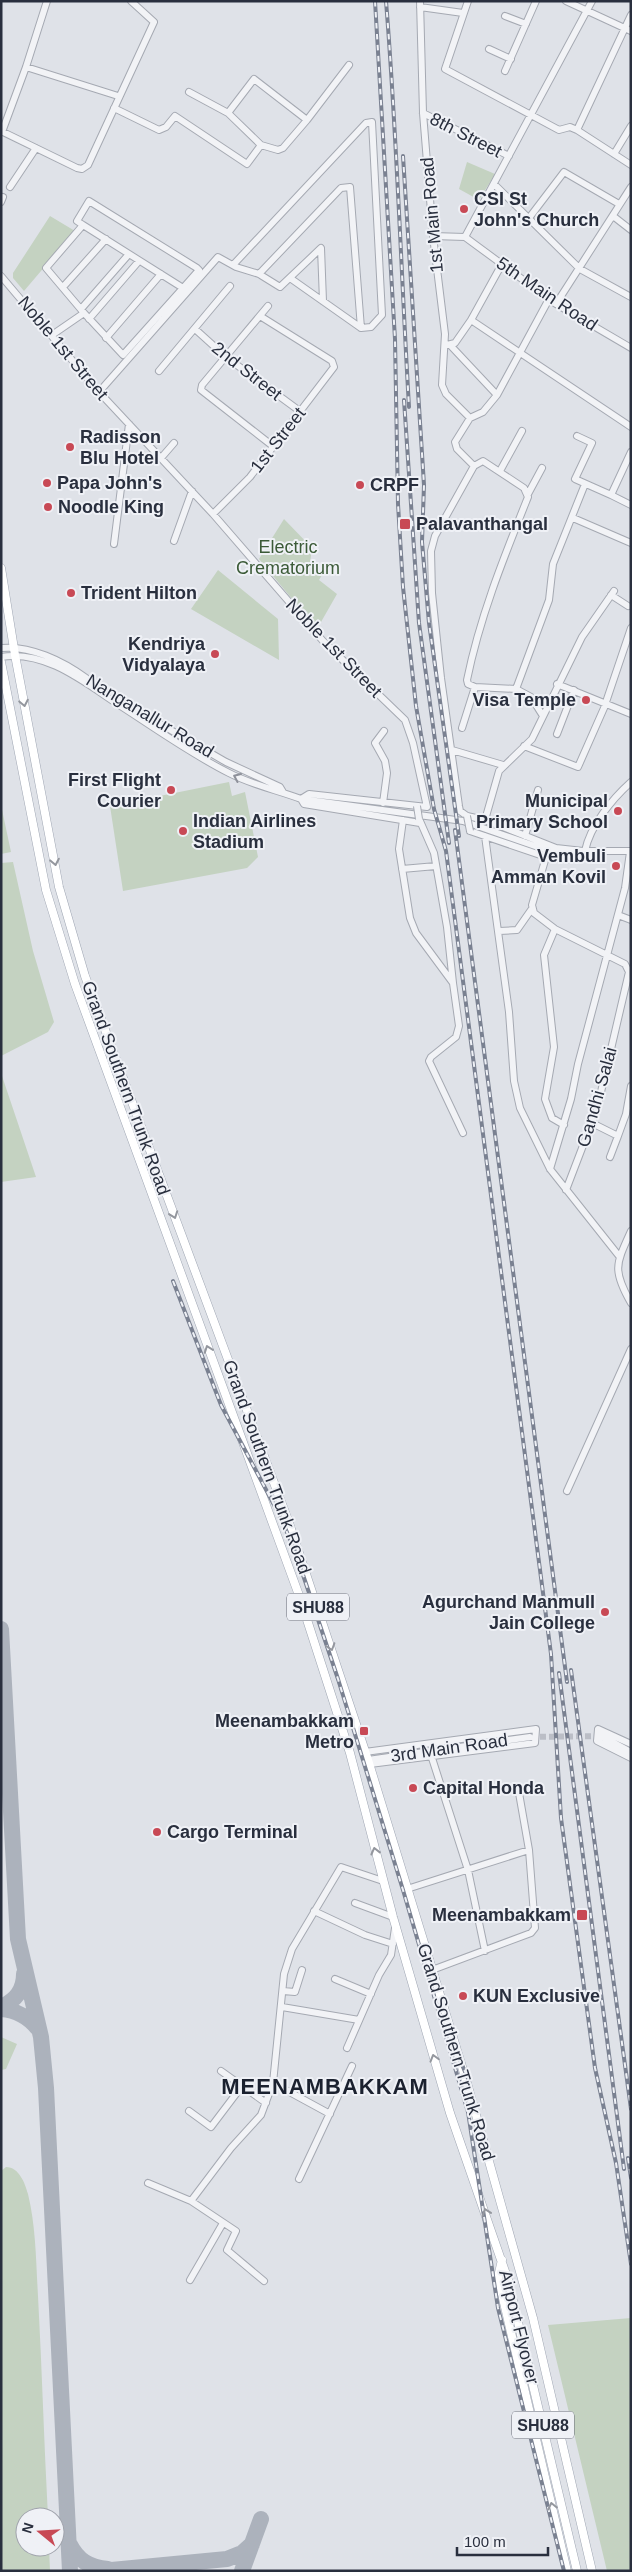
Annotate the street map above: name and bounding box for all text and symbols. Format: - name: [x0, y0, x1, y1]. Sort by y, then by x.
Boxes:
- street label: 8th Street: [427, 108, 505, 162]
- street label: 1st Main Road: [417, 156, 447, 274]
- place label: CSI St John's Church: [474, 189, 599, 230]
- marker: CSI St John's Church: [458, 203, 470, 215]
- street label: 5th Main Road: [493, 253, 601, 335]
- street label: Noble 1st Street: [14, 292, 112, 404]
- street label: 2nd Street: [208, 338, 286, 404]
- street label: 1st Street: [246, 403, 310, 477]
- place label: Radisson Blu Hotel: [80, 427, 161, 468]
- marker: Radisson Blu Hotel: [64, 441, 76, 453]
- place label: Papa John's: [57, 473, 162, 493]
- place label: CRPF: [370, 475, 419, 495]
- marker: Papa John's: [41, 477, 53, 489]
- marker: CRPF: [354, 479, 366, 491]
- place label: Noodle King: [58, 497, 164, 517]
- marker: Noodle King: [42, 501, 54, 513]
- place label: Palavanthangal: [416, 514, 548, 534]
- marker: Palavanthangal: [398, 517, 412, 531]
- park label: Electric Crematorium: [236, 537, 340, 578]
- place label: Trident Hilton: [81, 583, 197, 603]
- marker: Trident Hilton: [65, 587, 77, 599]
- street label: Noble 1st Street: [282, 595, 386, 701]
- place label: Kendriya Vidyalaya: [122, 634, 206, 675]
- marker: Kendriya Vidyalaya: [209, 648, 221, 660]
- street label: Nanganallur Road: [83, 670, 217, 762]
- place label: Visa Temple: [473, 690, 576, 710]
- marker: Visa Temple: [580, 694, 592, 706]
- one-way arrow: [19, 698, 29, 707]
- place label: First Flight Courier: [68, 770, 161, 811]
- one-way arrow: [233, 772, 242, 783]
- marker: First Flight Courier: [165, 784, 177, 796]
- place label: Municipal Primary School: [476, 791, 608, 832]
- marker: Municipal Primary School: [612, 805, 624, 817]
- place label: Indian Airlines Stadium: [193, 811, 316, 852]
- marker: Indian Airlines Stadium: [177, 825, 189, 837]
- place label: Vembuli Amman Kovil: [491, 846, 606, 887]
- one-way arrow: [49, 858, 59, 867]
- marker: Vembuli Amman Kovil: [610, 860, 622, 872]
- street label: Grand Southern Trunk Road: [78, 978, 174, 1198]
- street label: Gandhi Salai: [573, 1045, 621, 1149]
- one-way arrow: [168, 1210, 178, 1219]
- one-way arrow: [204, 1345, 214, 1353]
- street label: Grand Southern Trunk Road: [219, 1357, 315, 1577]
- place label: Agurchand Manmull Jain College: [422, 1592, 595, 1633]
- road number: SHU88: [287, 1594, 349, 1620]
- marker: Agurchand Manmull Jain College: [599, 1606, 611, 1618]
- one-way arrow: [325, 1642, 335, 1651]
- place label: Meenambakkam Metro: [215, 1711, 354, 1752]
- marker: Meenambakkam Metro: [358, 1725, 370, 1737]
- street label: 3rd Main Road: [389, 1730, 509, 1766]
- place label: Capital Honda: [423, 1778, 545, 1798]
- marker: Capital Honda: [407, 1782, 419, 1794]
- place label: Cargo Terminal: [167, 1822, 298, 1842]
- marker: Cargo Terminal: [151, 1826, 163, 1838]
- one-way arrow: [371, 1848, 381, 1856]
- place label: Meenambakkam: [432, 1905, 571, 1925]
- marker: Meenambakkam: [575, 1908, 589, 1922]
- street label: Grand Southern Trunk Road: [413, 1941, 499, 2163]
- place label: KUN Exclusive: [473, 1986, 600, 2006]
- marker: KUN Exclusive: [457, 1990, 469, 2002]
- one-way arrow: [430, 2054, 440, 2062]
- district label: MEENAMBAKKAM: [221, 2074, 429, 2099]
- one-way arrow: [481, 2208, 491, 2217]
- street label: Airport Flyover: [495, 2268, 543, 2386]
- road number: SHU88: [512, 2412, 574, 2438]
- one-way arrow: [547, 2502, 558, 2511]
- north arrow: [15, 2507, 65, 2557]
- text: N: [18, 2521, 37, 2535]
- scale bar: [457, 2524, 548, 2556]
- text: 100 m: [464, 2533, 506, 2550]

